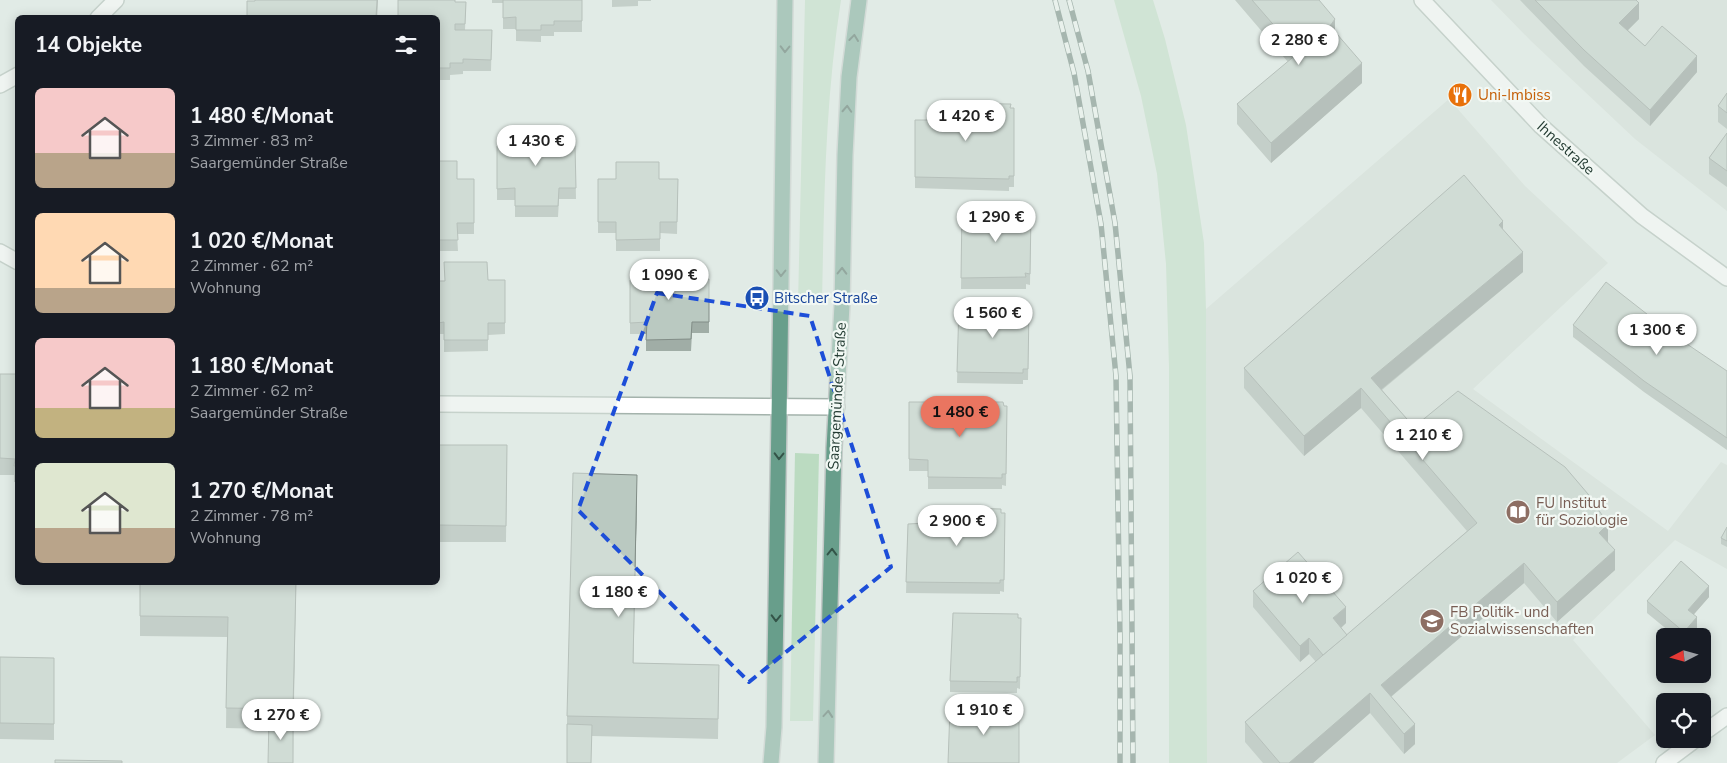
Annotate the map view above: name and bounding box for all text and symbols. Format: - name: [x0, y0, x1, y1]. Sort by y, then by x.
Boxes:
- pin: 2 280 €: [1253, 23, 1345, 66]
- text: 2 280 €: [1271, 29, 1327, 51]
- text: 14 Objekte: [35, 31, 142, 59]
- icon: filters: [392, 31, 420, 59]
- one-way arrow: [848, 34, 858, 43]
- one-way arrow: [779, 45, 790, 53]
- restaurant icon: Uni-Imbiss: [1447, 82, 1473, 108]
- place label: Uni-Imbiss: [1478, 85, 1551, 105]
- pin: 1 420 €: [920, 100, 1012, 142]
- text: 1 480 €/Monat: [190, 102, 333, 130]
- one-way arrow: [842, 104, 853, 112]
- text: 1 420 €: [938, 105, 994, 127]
- icon: home: [75, 108, 135, 168]
- street label: Ihnestraße: [1533, 117, 1599, 179]
- pin: 1 430 €: [490, 124, 582, 167]
- text: 3 Zimmer · 83 m²: [190, 130, 313, 152]
- text: 1 430 €: [508, 130, 564, 152]
- text: Saargemünder Straße: [190, 152, 348, 174]
- pin: 1 290 €: [950, 200, 1042, 243]
- text: 1 290 €: [968, 206, 1024, 228]
- text: 1 020 €/Monat: [190, 227, 333, 255]
- icon: home: [75, 233, 135, 293]
- text: 2 Zimmer · 62 m²: [190, 255, 313, 277]
- pin: 1 090 €: [623, 258, 715, 301]
- text: 1 090 €: [641, 264, 697, 286]
- one-way arrow: [837, 267, 848, 275]
- one-way arrow: [775, 269, 786, 277]
- text: Wohnung: [190, 277, 261, 299]
- bus stop icon: Bitscher Straße: [744, 285, 770, 311]
- place label: Bitscher Straße: [774, 288, 878, 308]
- pin: 1 560 €: [947, 296, 1039, 339]
- text: 1 560 €: [965, 302, 1021, 324]
- pin: 1 300 €: [1611, 314, 1703, 356]
- text: 1 300 €: [1629, 319, 1685, 341]
- street label: Saargemünder Straße: [823, 322, 851, 470]
- text: 1 180 €/Monat: [190, 352, 333, 380]
- icon: home: [75, 358, 135, 418]
- text: 2 Zimmer · 62 m²: [190, 380, 313, 402]
- pin: 1 480 €: [914, 396, 1006, 438]
- text: 1 480 €: [932, 401, 988, 423]
- text: Saargemünder Straße: [190, 402, 348, 424]
- pin: 1 210 €: [1377, 418, 1469, 461]
- text: 1 210 €: [1395, 424, 1451, 446]
- one-way arrow: [774, 452, 784, 460]
- text: 1 270 €/Monat: [190, 477, 333, 505]
- icon: home: [75, 483, 135, 543]
- place label: FU Institut für Soziologie: [1536, 493, 1628, 530]
- library icon: FU Institut für Soziologie: [1505, 499, 1531, 525]
- pin: 2 900 €: [911, 504, 1003, 547]
- text: 2 Zimmer · 78 m²: [190, 505, 313, 527]
- text: 2 900 €: [929, 510, 985, 532]
- text: Wohnung: [190, 527, 261, 549]
- one-way arrow: [827, 548, 837, 556]
- pin: 1 020 €: [1257, 562, 1349, 604]
- text: 1 020 €: [1275, 567, 1331, 589]
- pin: 1 180 €: [573, 576, 665, 618]
- text: 1 180 €: [591, 581, 647, 603]
- place label: FB Politik- und Sozialwissenschaften: [1450, 602, 1594, 639]
- school or university icon: FB Politik- und Sozialwissenschaften: [1419, 608, 1445, 634]
- one-way arrow: [771, 614, 781, 622]
- north arrow: [1656, 628, 1711, 682]
- map controls: [1656, 628, 1711, 748]
- button: locate: [1656, 693, 1711, 748]
- pin: 1 910 €: [938, 694, 1030, 736]
- pin: 1 270 €: [235, 698, 327, 741]
- text: 1 910 €: [956, 699, 1012, 721]
- text: 1 270 €: [253, 704, 309, 726]
- one-way arrow: [822, 710, 833, 718]

